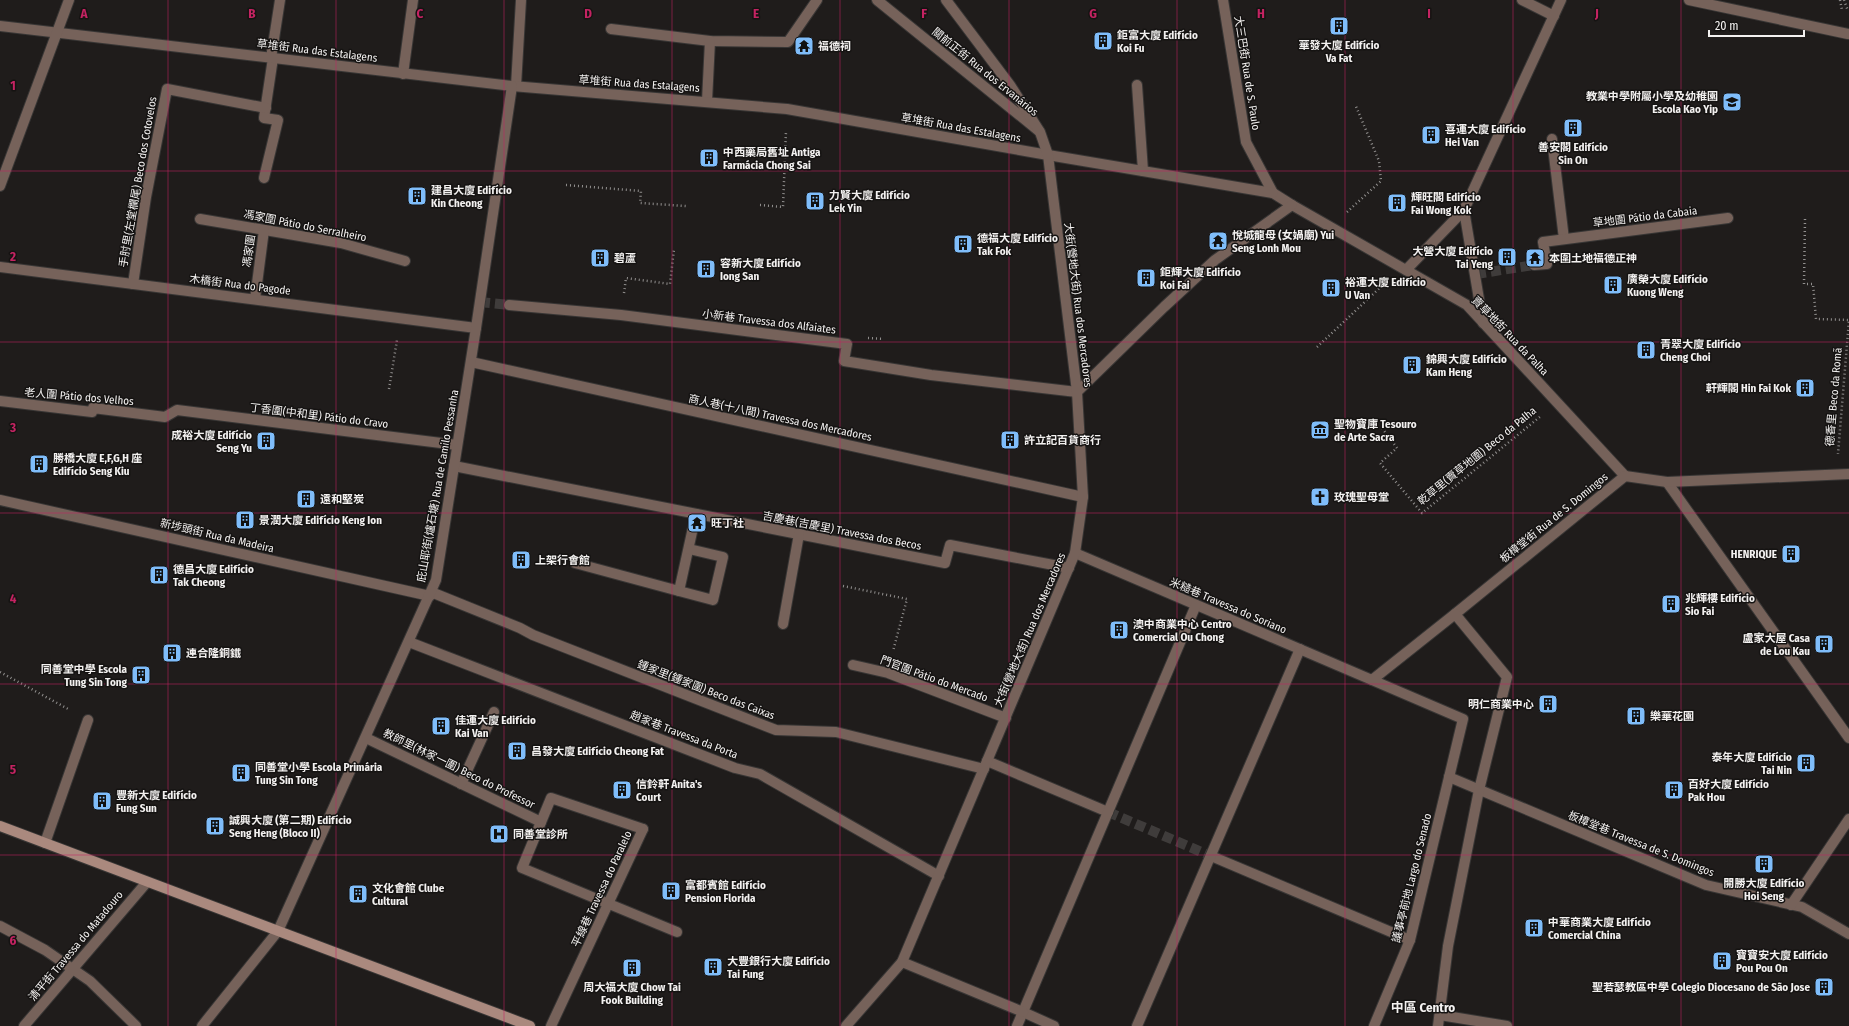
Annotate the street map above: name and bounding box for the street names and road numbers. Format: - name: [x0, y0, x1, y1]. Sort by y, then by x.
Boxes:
- street label: 大三巴街 Rua de S. Paulo: [1232, 15, 1262, 131]
- street label: 關前正街 Rua dos Ervanários: [929, 25, 1041, 119]
- street label: 草堆街 Rua das Estalagens: [256, 37, 378, 65]
- street label: 草堆街 Rua das Estalagens: [578, 73, 700, 95]
- street label: 手肘里(左堂欄尾) Beco dos Cotovelos: [117, 95, 160, 268]
- street label: 草堆街 Rua das Estalagens: [900, 111, 1022, 145]
- street label: 草地圍 Pátio da Cabaia: [1592, 204, 1698, 230]
- street label: 馮家圍 Pátio do Serralheiro: [242, 208, 368, 244]
- street label: 大街(營地大街) Rua dos Mercadores: [1061, 222, 1095, 388]
- street label: 馮家圍: [240, 234, 258, 268]
- street label: 木橋街 Rua do Pagode: [189, 272, 291, 298]
- street label: 賣草地街 Rua da Palha: [1469, 294, 1551, 378]
- street label: 小新巷 Travessa dos Alfaiates: [701, 307, 837, 337]
- street label: 德香里 Beco da Romã: [1823, 347, 1845, 447]
- street label: 老人圍 Pátio dos Velhos: [24, 386, 135, 408]
- street label: 庇山耶街(爐石塘) Rua de Camilo Pessanha: [415, 389, 461, 583]
- street label: 商人巷(十八間) Travessa dos Mercadores: [687, 392, 873, 444]
- street label: 丁香圍(中和里) Pátio do Cravo: [249, 401, 389, 431]
- street label: 乾草里(賣草地圍) Beco da Palha: [1415, 404, 1539, 508]
- street label: 板樟堂街 Rua de S. Domingos: [1497, 470, 1611, 566]
- street label: 吉慶巷(吉慶里) Travessa dos Becos: [762, 509, 923, 553]
- street label: 新埗頭街 Rua da Madeira: [159, 517, 275, 555]
- street label: 大街(營地大街) Rua dos Mercadores: [992, 551, 1069, 709]
- street label: 米糙巷 Travessa do Soriano: [1168, 575, 1289, 637]
- street label: 門官圍 Pátio do Mercado: [878, 653, 990, 705]
- street label: 鍾家里(鍾家圍) Beco das Caixas: [635, 658, 777, 722]
- street label: 趙家巷 Travessa da Porta: [628, 708, 740, 762]
- street label: 教師里(林家一圍) Beco do Professor: [381, 727, 537, 812]
- street label: 板樟堂巷 Travessa de S. Domingos: [1566, 809, 1716, 879]
- street label: 議事亭前地 Largo do Senado: [1390, 812, 1434, 944]
- street label: 平線巷 Travessa do Paralelo: [569, 828, 635, 949]
- street label: 清平街 Travessa do Matadouro: [26, 888, 126, 1004]

